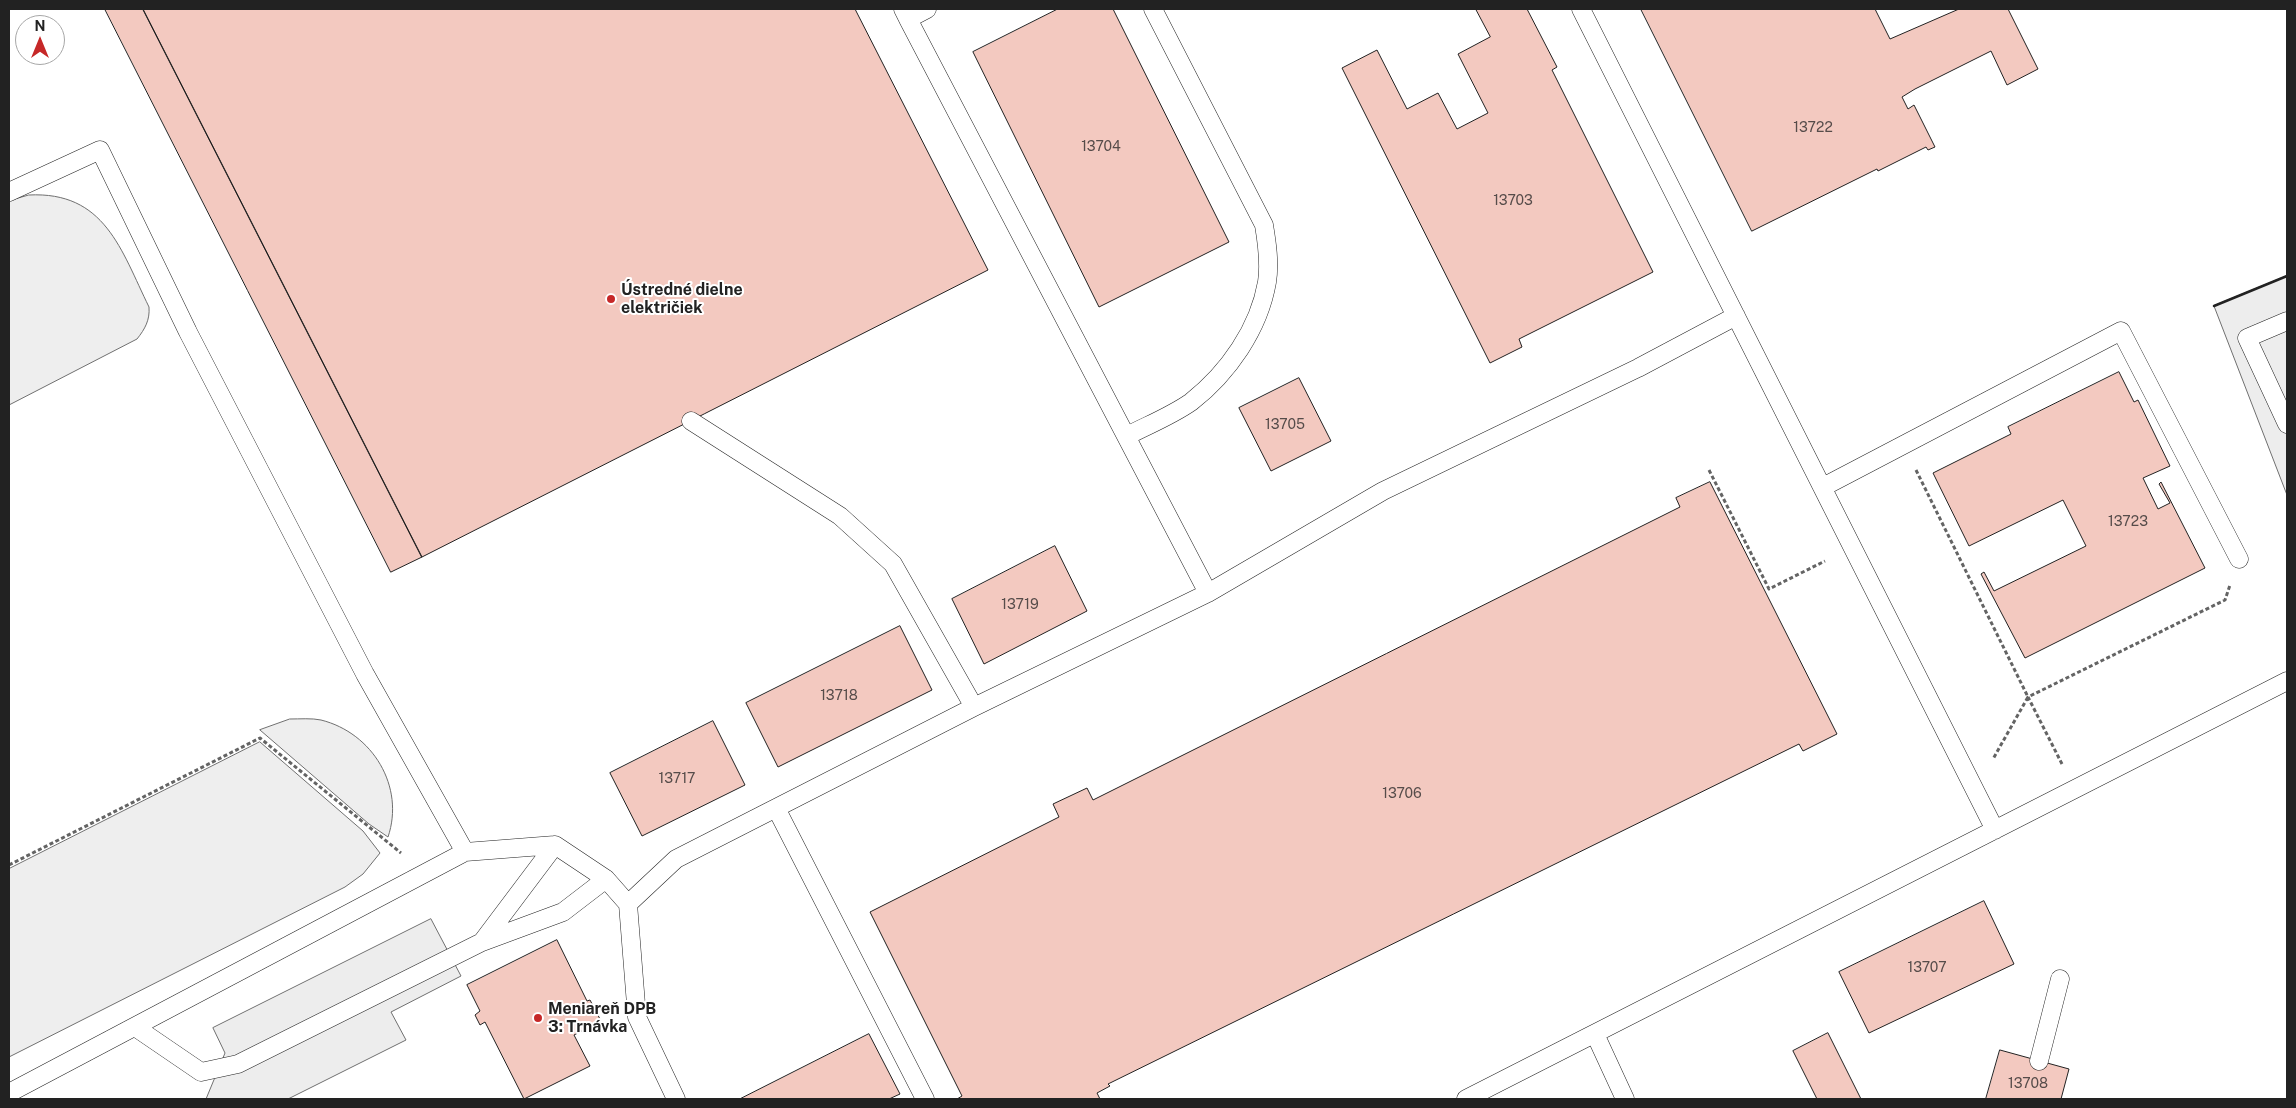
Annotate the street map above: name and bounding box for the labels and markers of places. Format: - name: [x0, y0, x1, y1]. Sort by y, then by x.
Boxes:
- place label: Ústredné dielne električiek: [621, 280, 743, 318]
- marker: Ústredné dielne električiek: [605, 293, 617, 305]
- place label: Meniareň DPB 3: Trnávka: [548, 999, 656, 1037]
- marker: Meniareň DPB 3: Trnávka: [532, 1012, 544, 1024]

